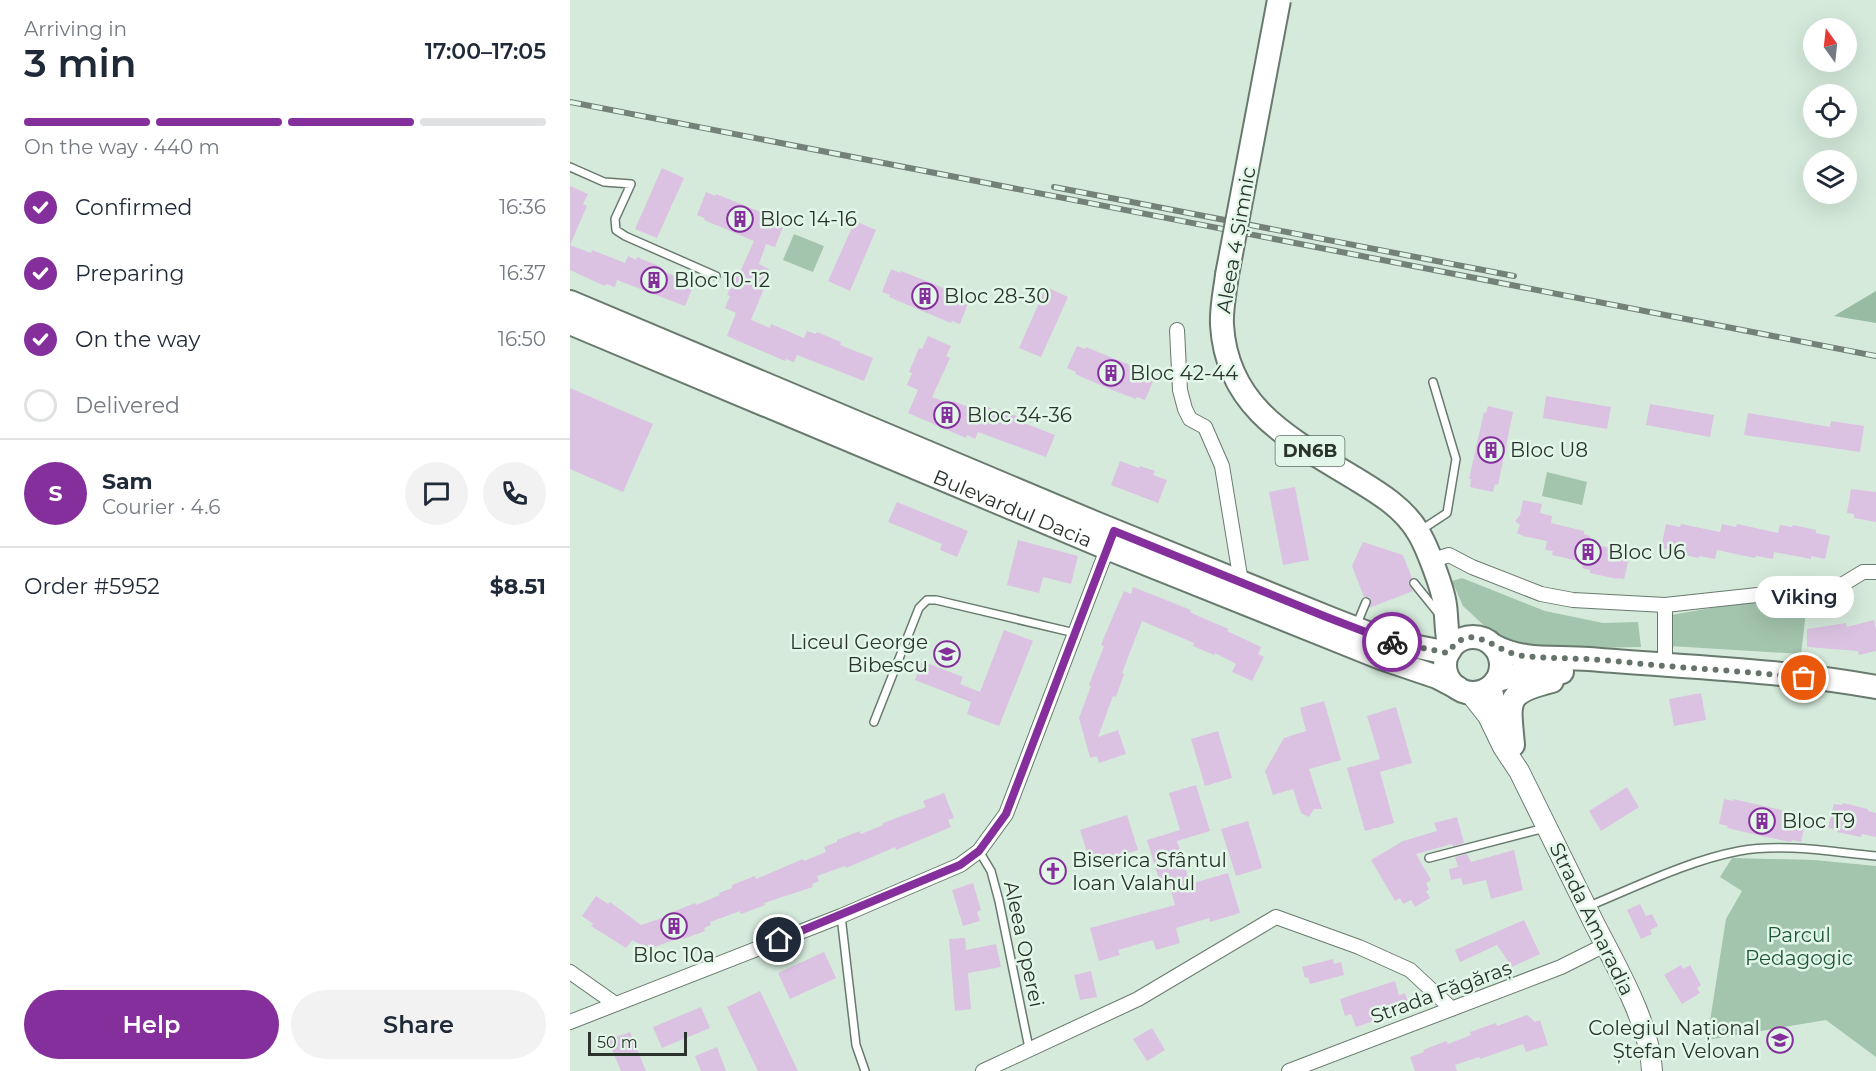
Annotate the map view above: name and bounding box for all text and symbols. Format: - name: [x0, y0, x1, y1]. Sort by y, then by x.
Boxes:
- text: Arriving in: [24, 17, 127, 41]
- north arrow: [1803, 18, 1857, 72]
- map controls: [1803, 18, 1857, 204]
- text: 17:00–17:05: [425, 38, 546, 65]
- text: 3 min: [24, 39, 137, 87]
- button: locate: [1803, 84, 1857, 138]
- text: On the way · 440 m: [24, 135, 220, 159]
- button: layers: [1803, 150, 1857, 204]
- street label: Aleea 4 Șimnic: [1211, 165, 1262, 315]
- icon: check: [24, 191, 57, 224]
- text: Confirmed: [75, 194, 192, 221]
- text: 16:36: [499, 195, 546, 219]
- building icon: Bloc 14-16: [725, 204, 755, 234]
- place label: Bloc 14-16: [760, 207, 857, 231]
- icon: check: [24, 257, 57, 290]
- text: Preparing: [75, 260, 184, 287]
- text: 16:37: [500, 261, 546, 285]
- building icon: Bloc 10-12: [639, 265, 669, 295]
- place label: Bloc 10-12: [674, 268, 770, 292]
- building icon: Bloc 28-30: [910, 281, 940, 311]
- place label: Bloc 28-30: [944, 284, 1049, 308]
- icon: check: [24, 323, 57, 356]
- text: On the way: [75, 326, 200, 353]
- text: 16:50: [498, 327, 546, 351]
- building icon: Bloc 42-44: [1096, 358, 1126, 388]
- place label: Bloc 42-44: [1130, 361, 1238, 385]
- text: Delivered: [75, 392, 180, 419]
- building icon: Bloc 34-36: [932, 400, 962, 430]
- place label: Bloc 34-36: [967, 403, 1072, 427]
- building icon: Bloc U8: [1476, 435, 1506, 465]
- road number: DN6B: [1276, 436, 1344, 466]
- place label: Bloc U8: [1510, 438, 1588, 462]
- button: chat: [405, 462, 468, 525]
- button: phone: [483, 462, 546, 525]
- street label: Bulevardul Dacia: [930, 465, 1096, 552]
- text: Sam: [102, 468, 153, 495]
- text: S: [48, 480, 63, 507]
- text: Courier · 4.6: [102, 495, 220, 519]
- building icon: Bloc U6: [1573, 537, 1603, 567]
- place label: Bloc U6: [1608, 540, 1686, 564]
- text: Order #5952: [24, 573, 160, 600]
- text: $8.51: [490, 573, 546, 600]
- callout: Viking: [1754, 576, 1854, 618]
- text: Viking: [1771, 585, 1838, 609]
- courier: [1362, 612, 1422, 672]
- icon: bike: [1376, 626, 1409, 659]
- place label: Liceul George Bibescu: [790, 630, 928, 677]
- school or university icon: Liceul George Bibescu: [932, 639, 962, 669]
- pin: [1778, 652, 1829, 703]
- icon: bag: [1787, 661, 1820, 694]
- building icon: Bloc T9: [1747, 806, 1777, 836]
- place label: Bloc T9: [1782, 809, 1855, 833]
- street label: Strada Amaradia: [1545, 839, 1639, 999]
- place label: Biserica Sfântul Ioan Valahul: [1072, 848, 1227, 895]
- church icon: Biserica Sfântul Ioan Valahul: [1038, 856, 1068, 886]
- street label: Aleea Operei: [999, 879, 1049, 1009]
- building icon: Bloc 10a: [659, 911, 689, 941]
- pin: [753, 914, 804, 965]
- icon: home: [762, 923, 795, 956]
- park label: Parcul Pedagogic: [1745, 923, 1853, 970]
- place label: Bloc 10a: [633, 943, 715, 967]
- street label: Strada Făgăraș: [1367, 955, 1515, 1030]
- button: Help: [24, 990, 279, 1059]
- button: Share: [291, 990, 546, 1059]
- place label: Colegiul Național Ștefan Velovan: [1588, 1016, 1760, 1064]
- school or university icon: Colegiul Național Ștefan Velovan: [1765, 1025, 1795, 1055]
- scale bar: [588, 1029, 687, 1056]
- text: 50 m: [597, 1033, 638, 1052]

